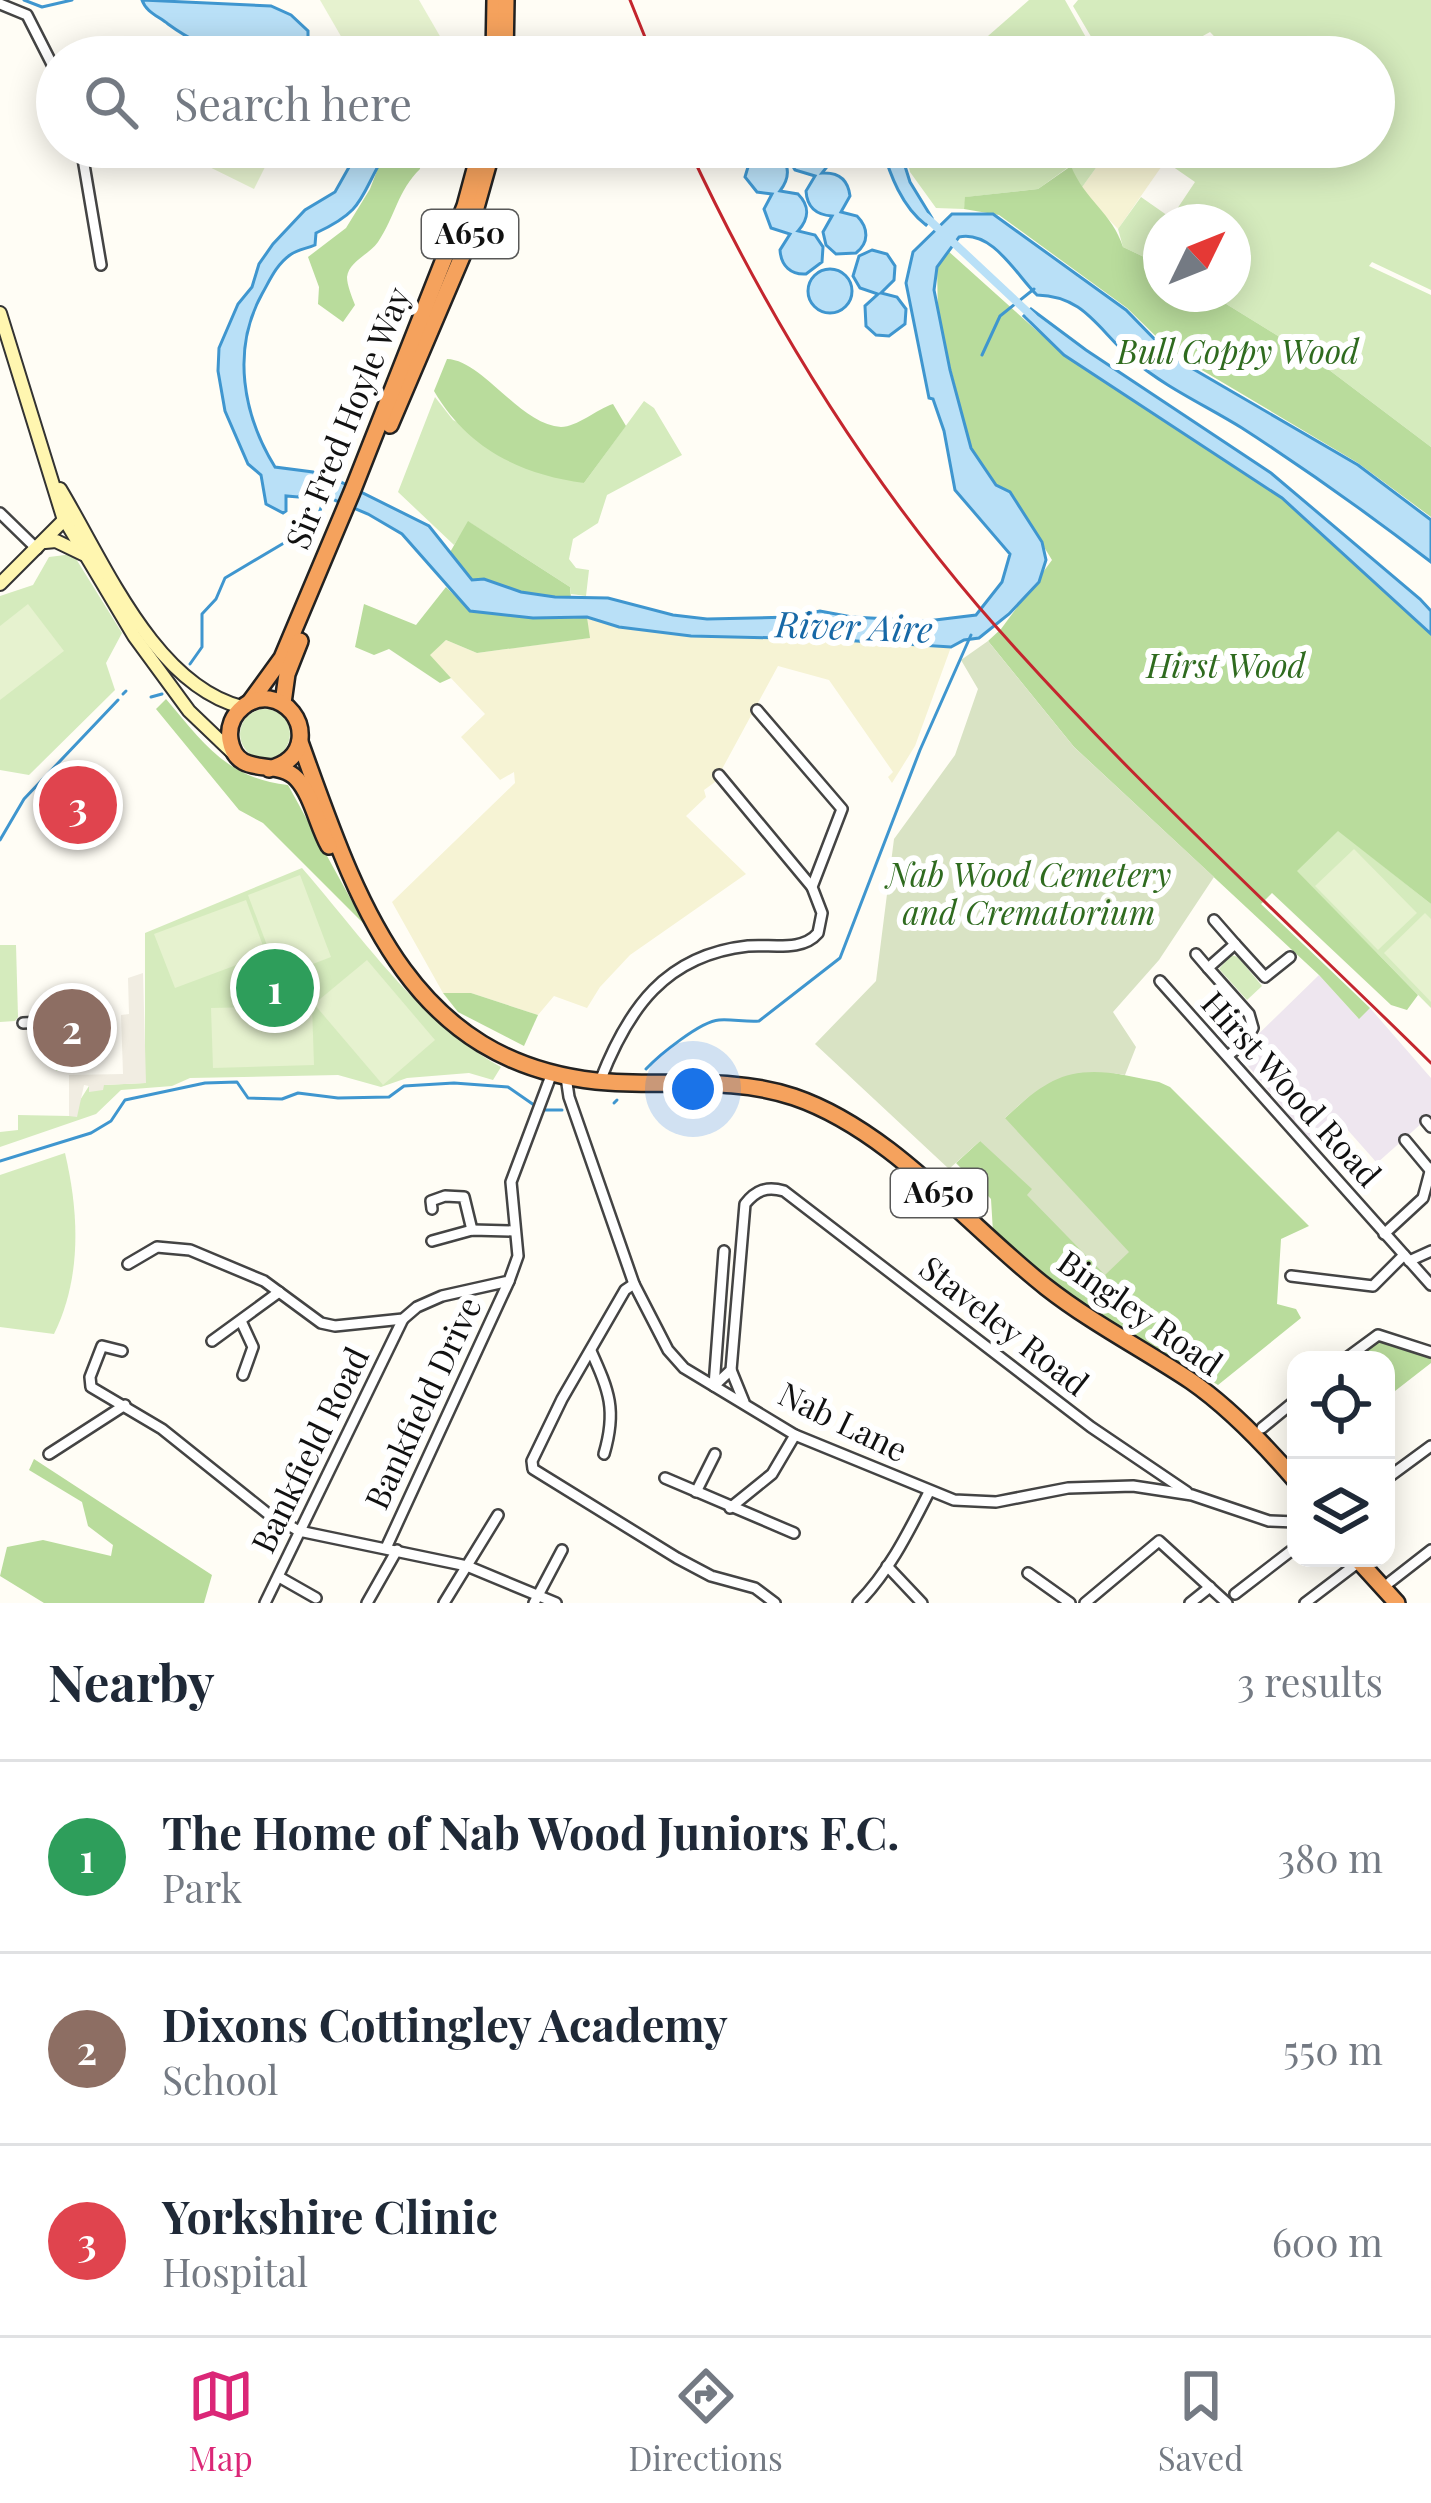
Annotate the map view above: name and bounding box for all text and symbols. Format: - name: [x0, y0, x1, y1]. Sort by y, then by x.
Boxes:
- search box: [36, 36, 1395, 168]
- icon: search: [78, 69, 144, 135]
- text: Search here: [174, 72, 412, 132]
- north arrow: [1143, 204, 1251, 312]
- road number: A650: [422, 210, 518, 258]
- street label: Sir Fred Hoyle Way: [274, 280, 419, 555]
- park label: Bull Coppy Wood: [1115, 328, 1360, 372]
- water label: River Aire: [773, 598, 934, 652]
- park label: Hirst Wood: [1145, 642, 1307, 686]
- pin: 3: [39, 760, 117, 850]
- park label: Nab Wood Cemetery and Crematorium: [884, 851, 1171, 933]
- pin: 1: [236, 943, 314, 1033]
- street label: Hirst Wood Road: [1193, 981, 1392, 1195]
- pin: 2: [33, 983, 111, 1073]
- your location: [663, 1059, 723, 1119]
- road number: A650: [891, 1169, 987, 1217]
- street label: Bingley Road: [1050, 1238, 1232, 1384]
- street label: Staveley Road: [912, 1245, 1099, 1404]
- street label: Bankfield Drive: [353, 1289, 490, 1515]
- street label: Bankfield Road: [239, 1339, 377, 1559]
- map controls: [1287, 1351, 1395, 1567]
- button: locate: [1287, 1351, 1395, 1459]
- street label: Nab Lane: [772, 1370, 916, 1470]
- button: layers: [1287, 1459, 1395, 1567]
- text: Nearby: [48, 1647, 214, 1715]
- text: 3 results: [1237, 1655, 1383, 1707]
- text: The Home of Nab Wood Juniors F.C.: [162, 1801, 899, 1861]
- text: 1: [80, 1831, 94, 1883]
- text: 380 m: [1277, 1831, 1383, 1883]
- text: Park: [162, 1861, 242, 1913]
- text: Dixons Cottingley Academy: [162, 1993, 728, 2053]
- text: 2: [77, 2023, 97, 2075]
- text: 550 m: [1283, 2023, 1383, 2075]
- text: School: [162, 2053, 278, 2105]
- text: Yorkshire Clinic: [162, 2185, 498, 2245]
- text: 3: [77, 2215, 97, 2267]
- text: 600 m: [1272, 2215, 1383, 2267]
- text: Hospital: [162, 2245, 308, 2297]
- tab: Map: [188, 2363, 254, 2479]
- tab: Directions: [629, 2363, 783, 2479]
- tab: Saved: [1158, 2363, 1244, 2479]

